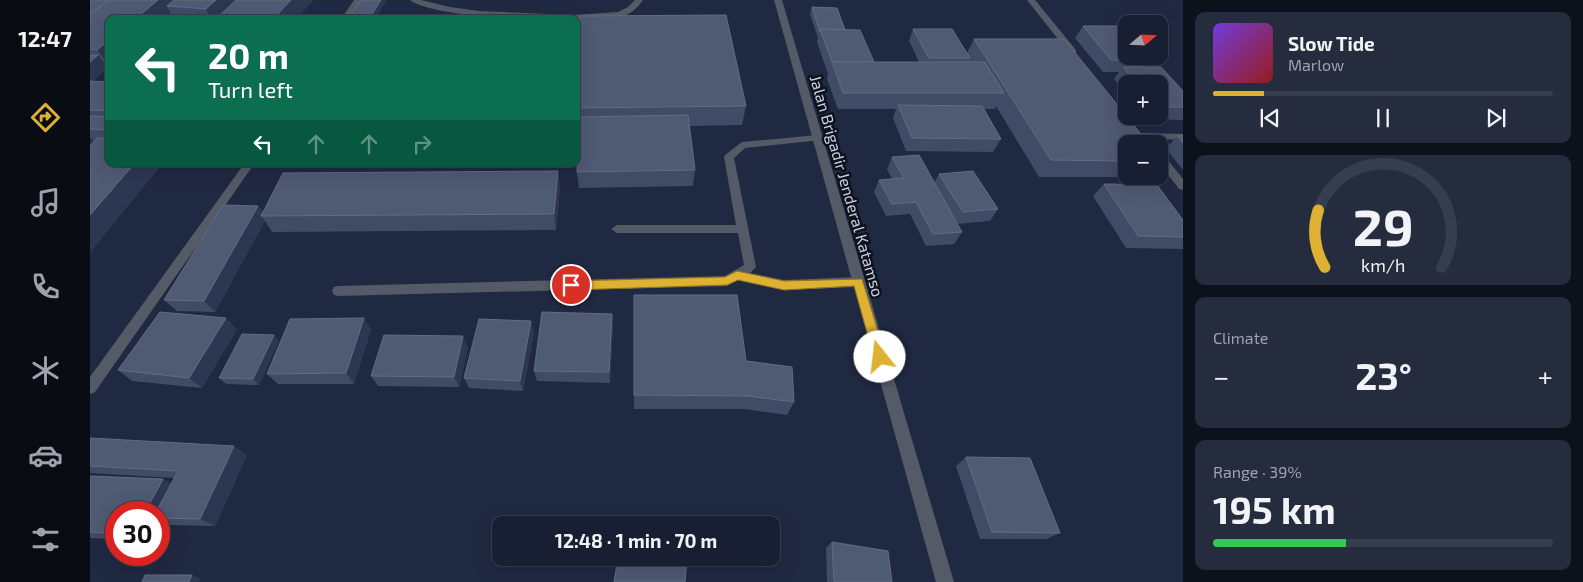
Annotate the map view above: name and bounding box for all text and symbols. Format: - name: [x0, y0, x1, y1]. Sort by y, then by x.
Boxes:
- north arrow: [1118, 15, 1168, 65]
- map controls: [1118, 15, 1168, 185]
- text: 12:47: [18, 25, 72, 51]
- text: Slow Tide: [1288, 32, 1375, 55]
- text: 20 m: [208, 34, 289, 76]
- icon: left: [125, 35, 190, 100]
- text: Marlow: [1288, 55, 1344, 74]
- street label: Jalan Brigadir Jenderal Katamso: [807, 73, 888, 299]
- button: +: [1118, 75, 1168, 125]
- text: Turn left: [208, 76, 293, 102]
- icon: directions: [28, 100, 63, 135]
- icon: previous: [1256, 104, 1284, 132]
- icon: pause: [1369, 104, 1397, 132]
- icon: next: [1482, 104, 1510, 132]
- icon: left: [249, 130, 277, 158]
- icon: ahead: [302, 130, 330, 158]
- icon: ahead: [355, 130, 383, 158]
- icon: right: [408, 130, 436, 158]
- button: −: [1118, 135, 1168, 185]
- icon: music: [28, 185, 63, 220]
- text: 29: [1353, 194, 1413, 256]
- text: km/h: [1361, 254, 1405, 276]
- pin: [550, 264, 592, 306]
- icon: phone: [28, 269, 63, 304]
- icon: arrive: [557, 271, 585, 299]
- text: Climate: [1213, 328, 1268, 347]
- position arrow: [853, 330, 905, 382]
- text: 23°: [1355, 352, 1412, 398]
- icon: climate: [28, 353, 63, 388]
- text: −: [1213, 359, 1229, 393]
- text: +: [1538, 359, 1553, 393]
- icon: car: [28, 438, 63, 473]
- text: Range · 39%: [1213, 462, 1302, 481]
- text: 195 km: [1213, 486, 1336, 532]
- speed limit sign: 30: [105, 501, 170, 566]
- icon: filters: [28, 522, 63, 557]
- text: 12:48 · 1 min · 70 m: [555, 529, 717, 552]

